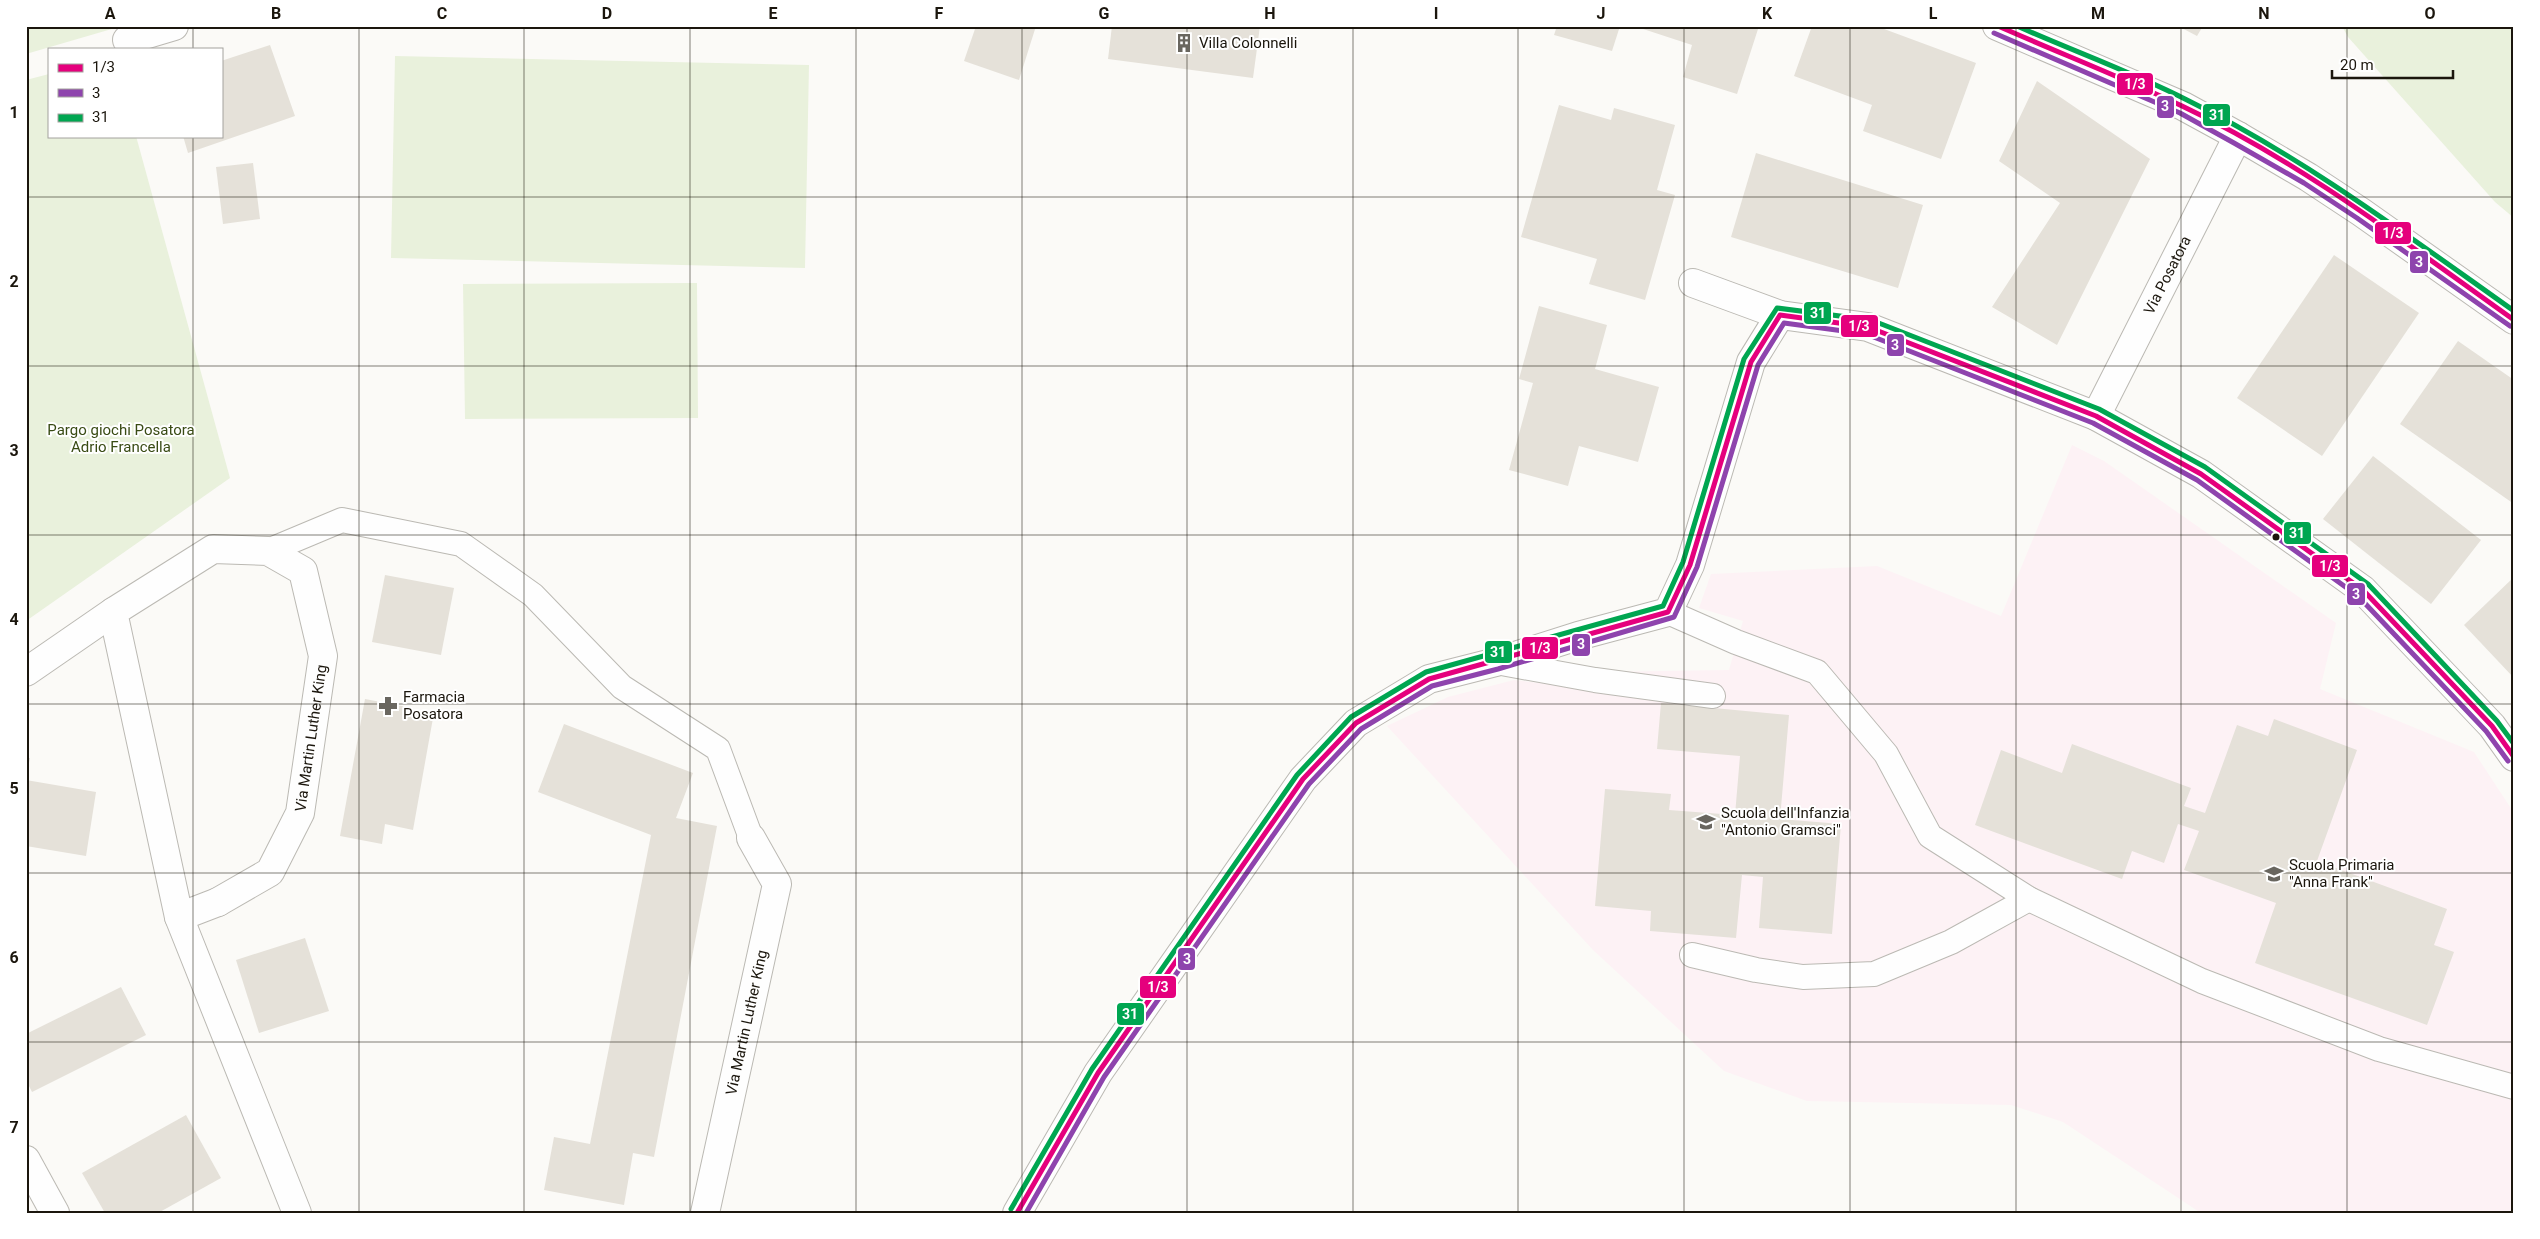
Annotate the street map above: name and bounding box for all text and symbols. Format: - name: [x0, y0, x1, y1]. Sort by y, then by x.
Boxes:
- text: A: [105, 4, 116, 23]
- text: B: [271, 4, 281, 23]
- text: C: [437, 4, 447, 23]
- text: D: [602, 4, 612, 23]
- text: E: [769, 4, 778, 23]
- text: F: [935, 4, 944, 23]
- text: G: [1099, 4, 1110, 23]
- text: H: [1264, 4, 1276, 23]
- text: I: [1434, 4, 1438, 23]
- text: J: [1597, 4, 1605, 23]
- text: K: [1762, 4, 1773, 23]
- text: L: [1929, 4, 1938, 23]
- text: M: [2091, 4, 2105, 23]
- text: N: [2258, 4, 2270, 23]
- text: O: [2424, 4, 2436, 23]
- building icon: Villa Colonnelli: [1173, 32, 1195, 54]
- place label: Villa Colonnelli: [1199, 34, 1297, 52]
- legend: [48, 48, 222, 138]
- scale bar: [2332, 48, 2454, 80]
- text: 20 m: [2340, 56, 2374, 74]
- text: 1/3: [92, 58, 115, 76]
- line badge: 1/3: [2116, 72, 2154, 96]
- text: 1/3: [2124, 76, 2146, 92]
- text: 3: [92, 84, 100, 102]
- line badge: 3: [2156, 95, 2175, 119]
- text: 3: [2161, 98, 2169, 114]
- text: 1: [9, 103, 19, 122]
- line badge: 31: [2202, 103, 2231, 127]
- text: 31: [2209, 107, 2225, 123]
- text: 31: [92, 108, 109, 126]
- line badge: 1/3: [2374, 221, 2412, 245]
- text: 1/3: [2382, 225, 2404, 241]
- street label: Via Posatora: [2140, 233, 2195, 317]
- line badge: 3: [2409, 250, 2429, 274]
- text: 3: [2415, 254, 2423, 270]
- text: 2: [9, 272, 19, 291]
- line badge: 31: [1803, 301, 1832, 325]
- text: 31: [1810, 305, 1826, 321]
- line badge: 1/3: [1840, 314, 1879, 338]
- text: 1/3: [1848, 318, 1870, 334]
- line badge: 3: [1886, 333, 1905, 357]
- text: 3: [1891, 337, 1899, 353]
- park label: Pargo giochi Posatora Adrio Francella: [47, 421, 195, 456]
- text: 3: [9, 441, 19, 460]
- line badge: 31: [2283, 521, 2312, 545]
- text: 31: [2289, 525, 2305, 541]
- unlabelled marker: [2271, 532, 2281, 542]
- line badge: 1/3: [2311, 554, 2349, 578]
- text: 1/3: [2319, 558, 2341, 574]
- line badge: 3: [2346, 582, 2366, 606]
- text: 3: [2352, 586, 2360, 602]
- text: 4: [9, 610, 19, 629]
- line badge: 3: [1571, 633, 1591, 657]
- line badge: 1/3: [1521, 636, 1559, 660]
- text: 3: [1577, 636, 1585, 652]
- line badge: 31: [1484, 640, 1513, 664]
- text: 1/3: [1529, 640, 1551, 656]
- text: 31: [1490, 644, 1506, 660]
- street label: Via Martin Luther King: [291, 663, 331, 813]
- place label: Farmacia Posatora: [403, 688, 465, 723]
- pharmacy icon: Farmacia Posatora: [377, 695, 399, 717]
- text: 5: [9, 779, 19, 798]
- place label: Scuola dell'Infanzia "Antonio Gramsci": [1721, 804, 1850, 839]
- school or university icon: Scuola dell'Infanzia "Antonio Gramsci": [1695, 811, 1717, 833]
- place label: Scuola Primaria "Anna Frank": [2289, 856, 2395, 891]
- school or university icon: Scuola Primaria "Anna Frank": [2263, 863, 2285, 885]
- line badge: 3: [1177, 947, 1196, 971]
- text: 6: [9, 948, 19, 967]
- street label: Via Martin Luther King: [722, 948, 771, 1097]
- text: 3: [1183, 951, 1191, 967]
- line badge: 1/3: [1139, 975, 1177, 999]
- text: 1/3: [1147, 979, 1169, 995]
- line badge: 31: [1116, 1002, 1145, 1026]
- text: 31: [1122, 1006, 1138, 1022]
- text: 7: [9, 1118, 19, 1137]

